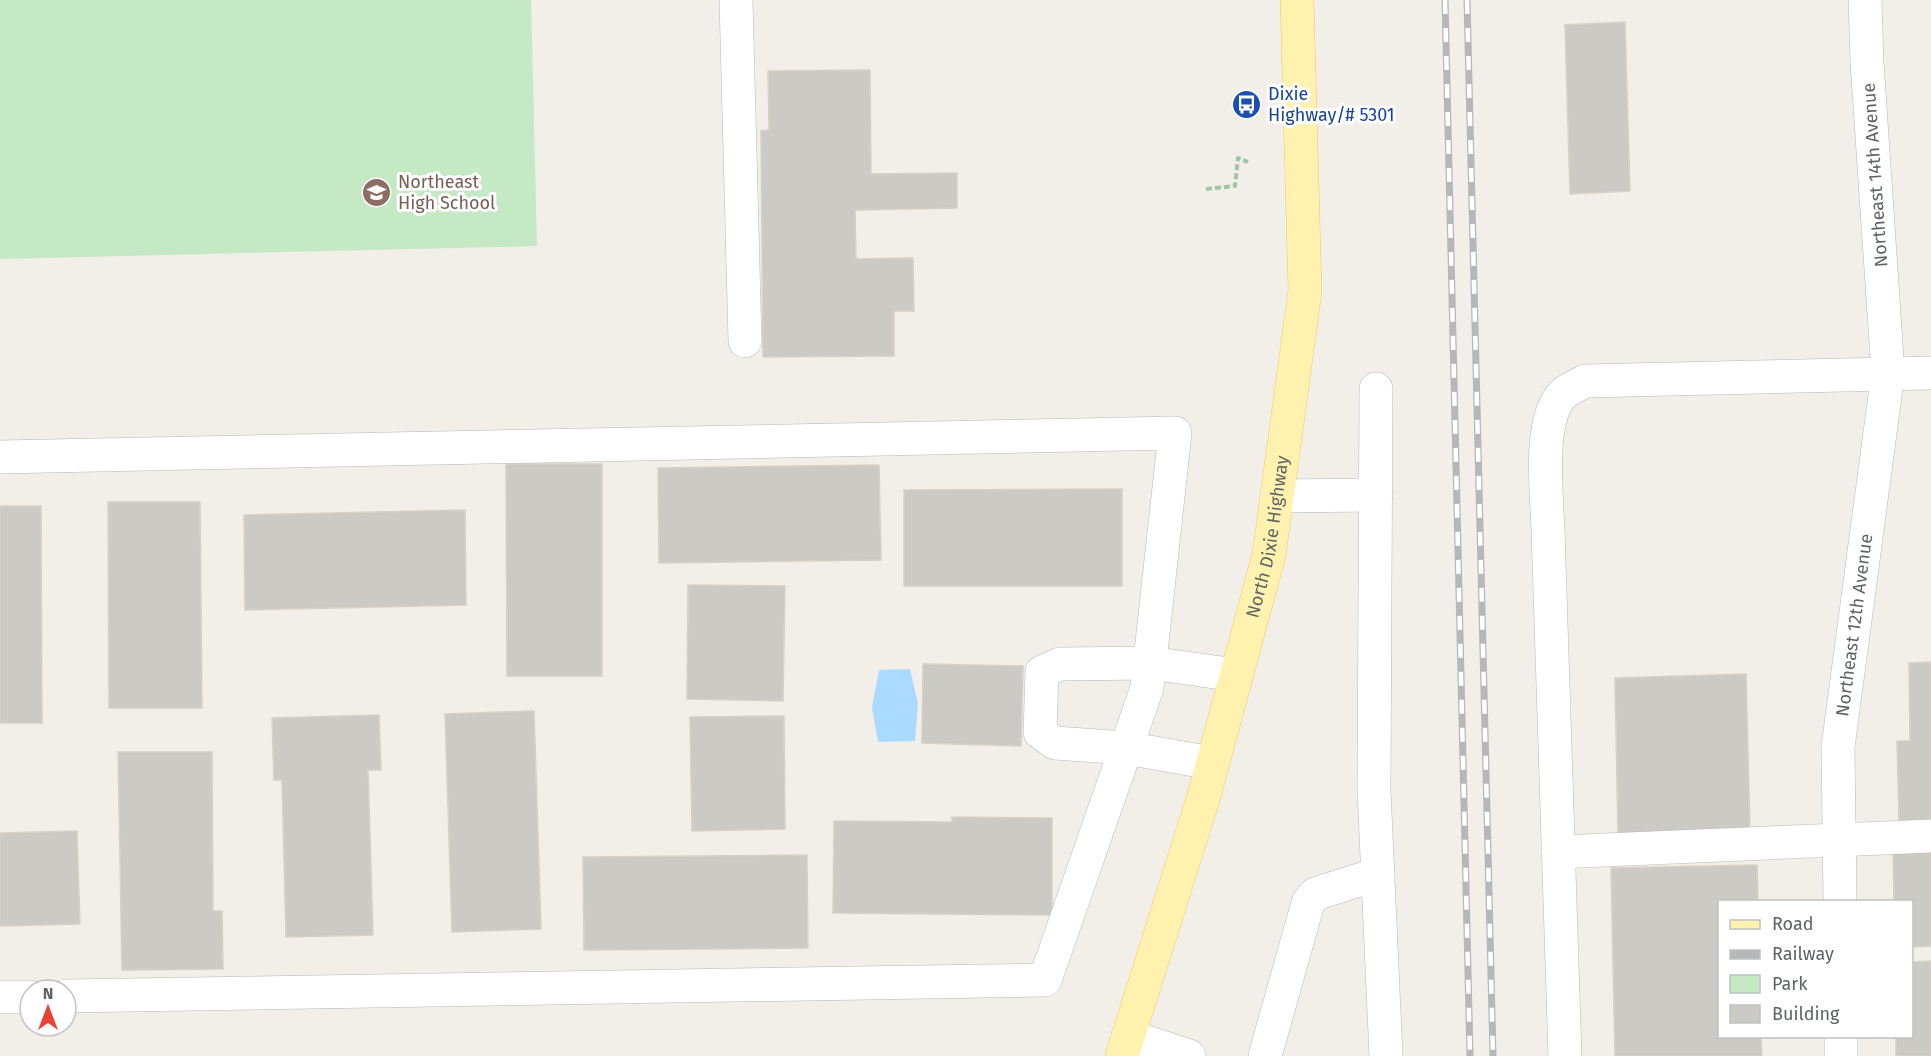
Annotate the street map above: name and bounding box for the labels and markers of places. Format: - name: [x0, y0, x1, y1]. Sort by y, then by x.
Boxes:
- place label: Dixie Highway/# 5301: [1268, 83, 1395, 126]
- bus stop icon: Dixie Highway/# 5301: [1231, 88, 1263, 120]
- place label: Northeast High School: [398, 171, 495, 214]
- school or university icon: Northeast High School: [361, 176, 393, 208]

